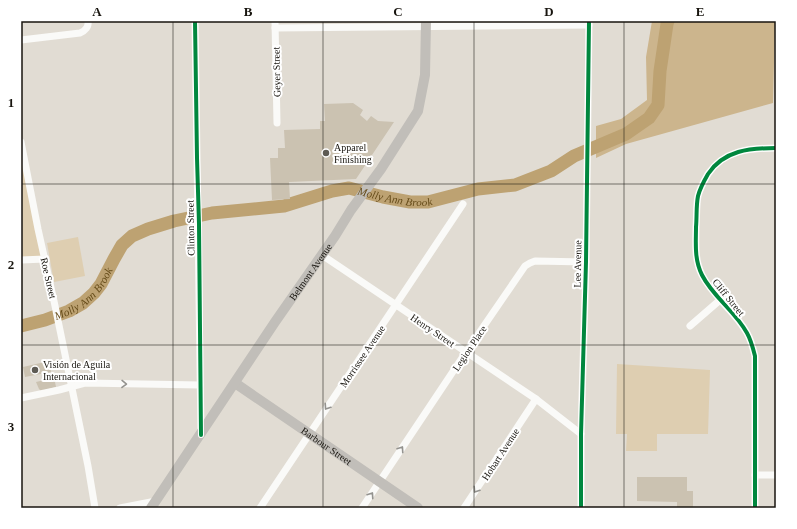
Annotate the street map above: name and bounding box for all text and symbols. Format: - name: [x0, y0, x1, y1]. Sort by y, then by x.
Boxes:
- text: A: [92, 4, 102, 19]
- text: B: [244, 4, 253, 19]
- text: C: [393, 4, 403, 19]
- text: D: [544, 4, 554, 19]
- text: E: [696, 4, 704, 19]
- street label: Geyer Street: [271, 47, 282, 97]
- text: 1: [8, 95, 14, 110]
- place label: Apparel Finishing: [334, 142, 372, 165]
- marker: Apparel Finishing: [321, 148, 331, 158]
- water label: Molly Ann Brook: [356, 184, 435, 208]
- street label: Clinton Street: [185, 200, 196, 256]
- street label: Lee Avenue: [572, 240, 583, 288]
- street label: Belmont Avenue: [287, 241, 335, 302]
- street label: Roe Street: [38, 256, 59, 300]
- text: 2: [8, 257, 14, 272]
- water label: Molly Ann Brook: [52, 264, 115, 322]
- street label: Cliff Street: [710, 277, 747, 318]
- street label: Henry Street: [409, 312, 457, 349]
- street label: Morrissee Avenue: [338, 323, 388, 389]
- street label: Legion Place: [450, 323, 489, 373]
- place label: Visión de Aguila Internacional: [43, 359, 111, 382]
- marker: Visión de Aguila Internacional: [30, 365, 40, 375]
- one-way arrow: [121, 380, 127, 388]
- one-way arrow: [325, 403, 332, 410]
- text: 3: [8, 419, 15, 434]
- street label: Barbour Street: [299, 425, 354, 467]
- street label: Hobart Avenue: [479, 426, 522, 482]
- one-way arrow: [396, 446, 404, 453]
- one-way arrow: [473, 486, 481, 493]
- one-way arrow: [366, 492, 373, 499]

